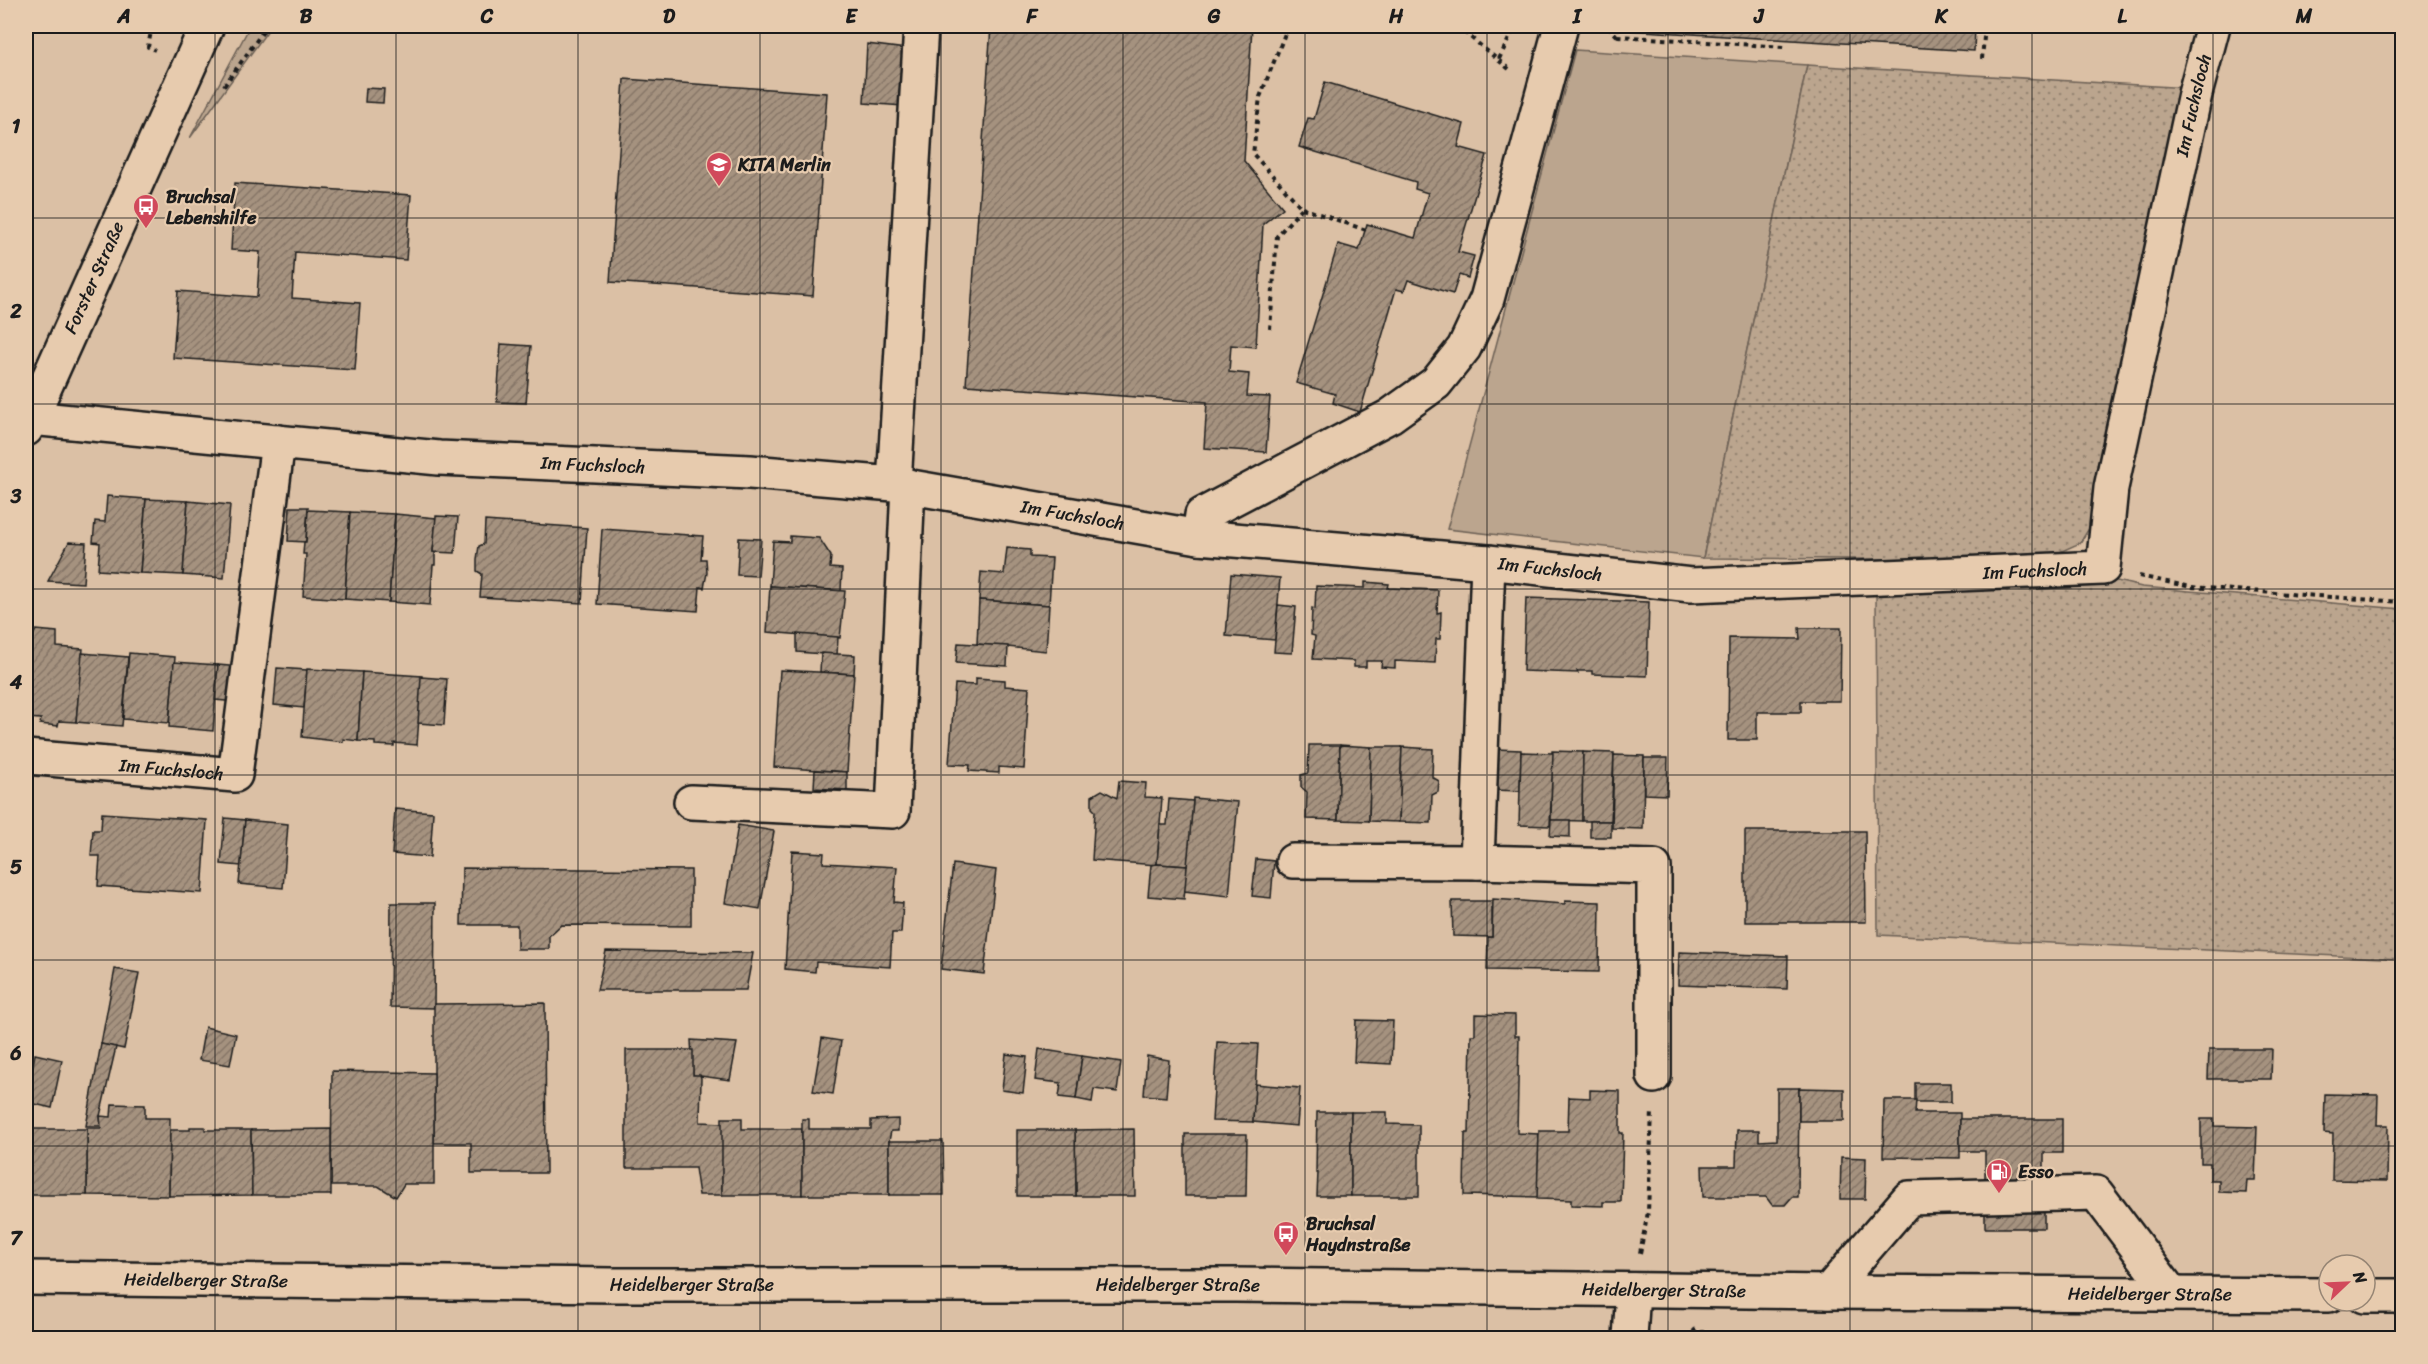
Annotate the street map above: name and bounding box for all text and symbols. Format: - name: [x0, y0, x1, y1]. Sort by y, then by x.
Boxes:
- text: A: [116, 0, 131, 34]
- text: B: [300, 0, 313, 34]
- text: C: [480, 0, 494, 34]
- text: D: [663, 0, 676, 34]
- text: E: [845, 0, 858, 34]
- text: F: [1026, 0, 1039, 34]
- text: G: [1207, 0, 1221, 34]
- text: H: [1388, 0, 1404, 34]
- text: I: [1572, 0, 1583, 34]
- text: J: [1753, 0, 1765, 34]
- text: K: [1934, 0, 1949, 34]
- text: L: [2117, 0, 2127, 34]
- text: M: [2295, 0, 2313, 34]
- street label: Im Fuchsloch: [2166, 50, 2221, 161]
- text: 1: [12, 109, 21, 144]
- place label: KITA Merlin: [737, 149, 831, 181]
- school or university icon: KITA Merlin: [704, 150, 734, 188]
- place label: Bruchsal Lebenshilfe: [166, 181, 257, 234]
- bus stop icon: Bruchsal Lebenshilfe: [131, 192, 161, 230]
- street label: Forster Straße: [55, 216, 133, 339]
- text: 2: [9, 294, 22, 329]
- street label: Im Fuchsloch: [539, 447, 646, 483]
- text: 3: [10, 479, 22, 514]
- street label: Im Fuchsloch: [1017, 490, 1127, 540]
- street label: Im Fuchsloch: [1495, 547, 1604, 591]
- street label: Im Fuchsloch: [1981, 553, 2088, 589]
- text: 4: [9, 665, 23, 700]
- street label: Im Fuchsloch: [117, 749, 225, 790]
- text: 5: [10, 850, 22, 885]
- text: 6: [9, 1036, 22, 1071]
- place label: Esso: [2018, 1156, 2055, 1188]
- fuel station icon: Esso: [1984, 1157, 2014, 1195]
- place label: Bruchsal Haydnstraße: [1305, 1208, 1411, 1261]
- bus stop icon: Bruchsal Haydnstraße: [1271, 1219, 1301, 1257]
- text: 7: [10, 1221, 23, 1256]
- north arrow: [2317, 1253, 2377, 1313]
- street label: Heidelberger Straße: [124, 1263, 288, 1297]
- text: N: [2344, 1266, 2376, 1289]
- street label: Heidelberger Straße: [610, 1269, 774, 1301]
- street label: Heidelberger Straße: [1096, 1269, 1260, 1301]
- street label: Heidelberger Straße: [1582, 1273, 1746, 1307]
- street label: Heidelberger Straße: [2068, 1277, 2232, 1310]

